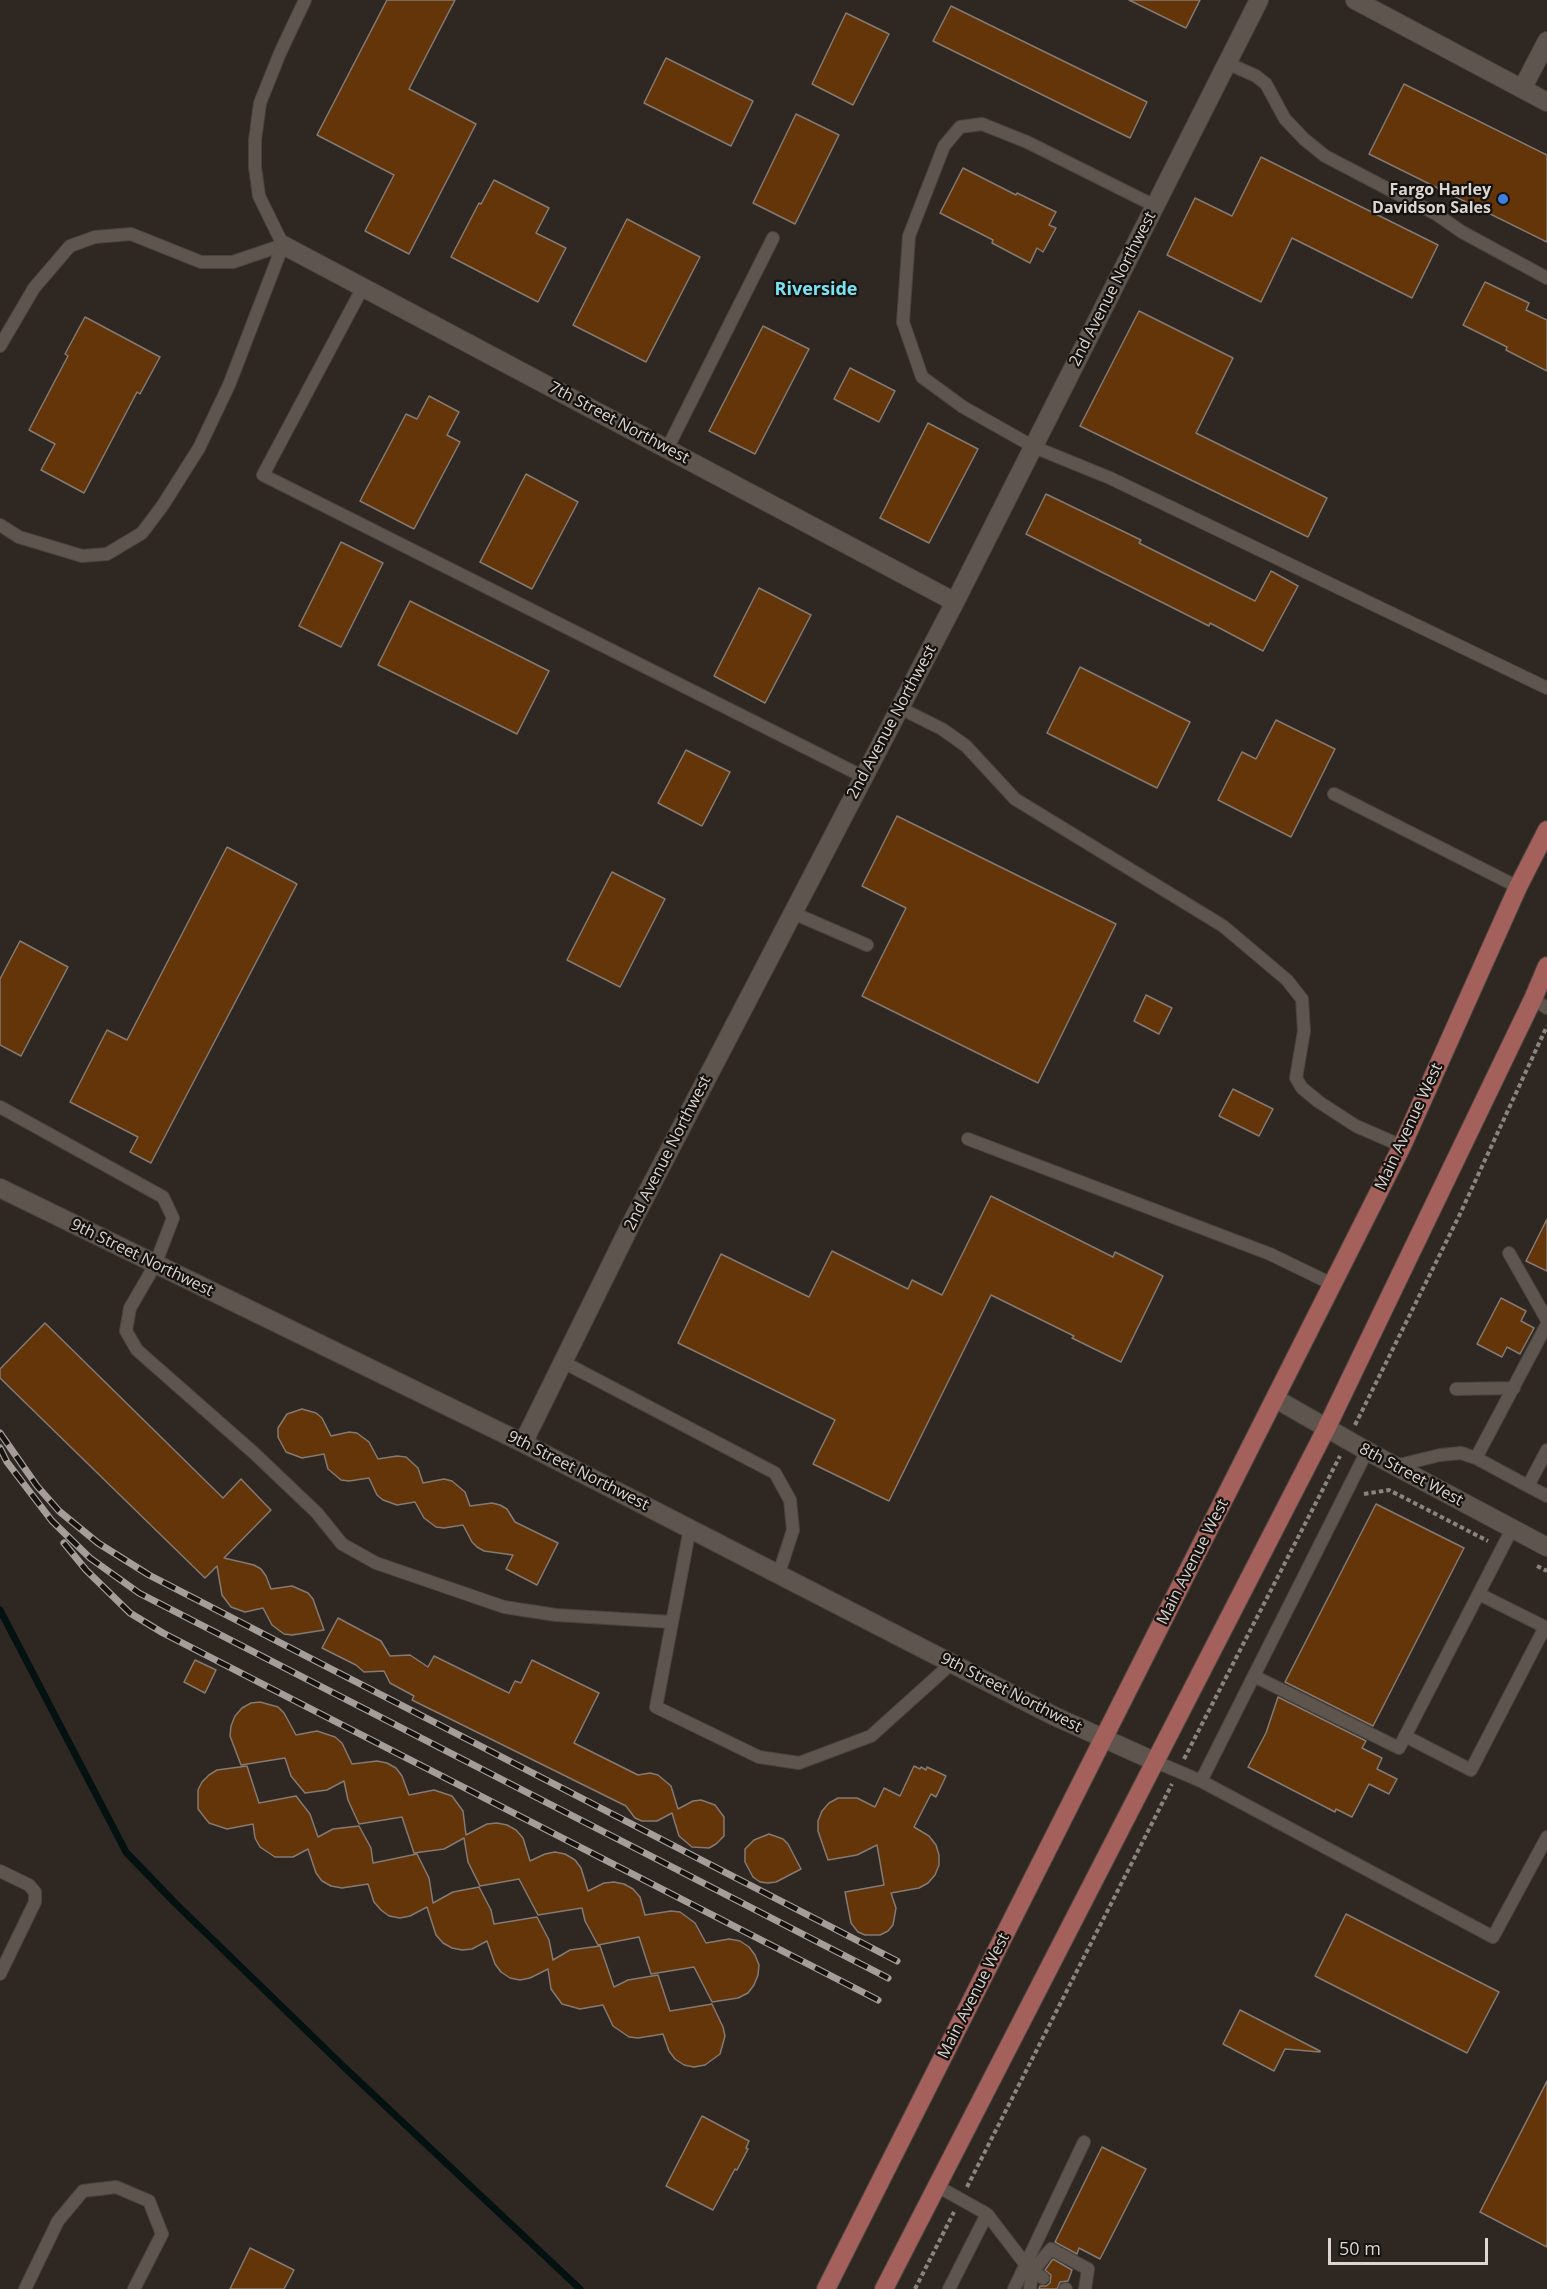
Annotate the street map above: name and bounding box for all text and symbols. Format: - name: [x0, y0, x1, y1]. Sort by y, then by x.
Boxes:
- place label: Fargo Harley Davidson Sales: [1372, 180, 1491, 218]
- marker: Fargo Harley Davidson Sales: [1496, 192, 1510, 206]
- street label: 2nd Avenue Northwest: [1066, 208, 1160, 370]
- district label: Riverside: [775, 279, 857, 301]
- street label: 7th Street Northwest: [546, 378, 692, 468]
- street label: 2nd Avenue Northwest: [843, 642, 941, 802]
- street label: Main Avenue West: [1371, 1060, 1447, 1194]
- street label: 2nd Avenue Northwest: [621, 1072, 715, 1234]
- street label: 9th Street Northwest: [68, 1215, 216, 1301]
- street label: 9th Street Northwest: [504, 1427, 652, 1515]
- street label: 8th Street West: [1356, 1440, 1466, 1510]
- street label: Main Avenue West: [1153, 1496, 1233, 1628]
- street label: 9th Street Northwest: [937, 1649, 1085, 1737]
- street label: Main Avenue West: [934, 1930, 1014, 2062]
- scale bar: [1331, 2226, 1492, 2264]
- text: 50 m: [1339, 2236, 1381, 2260]

